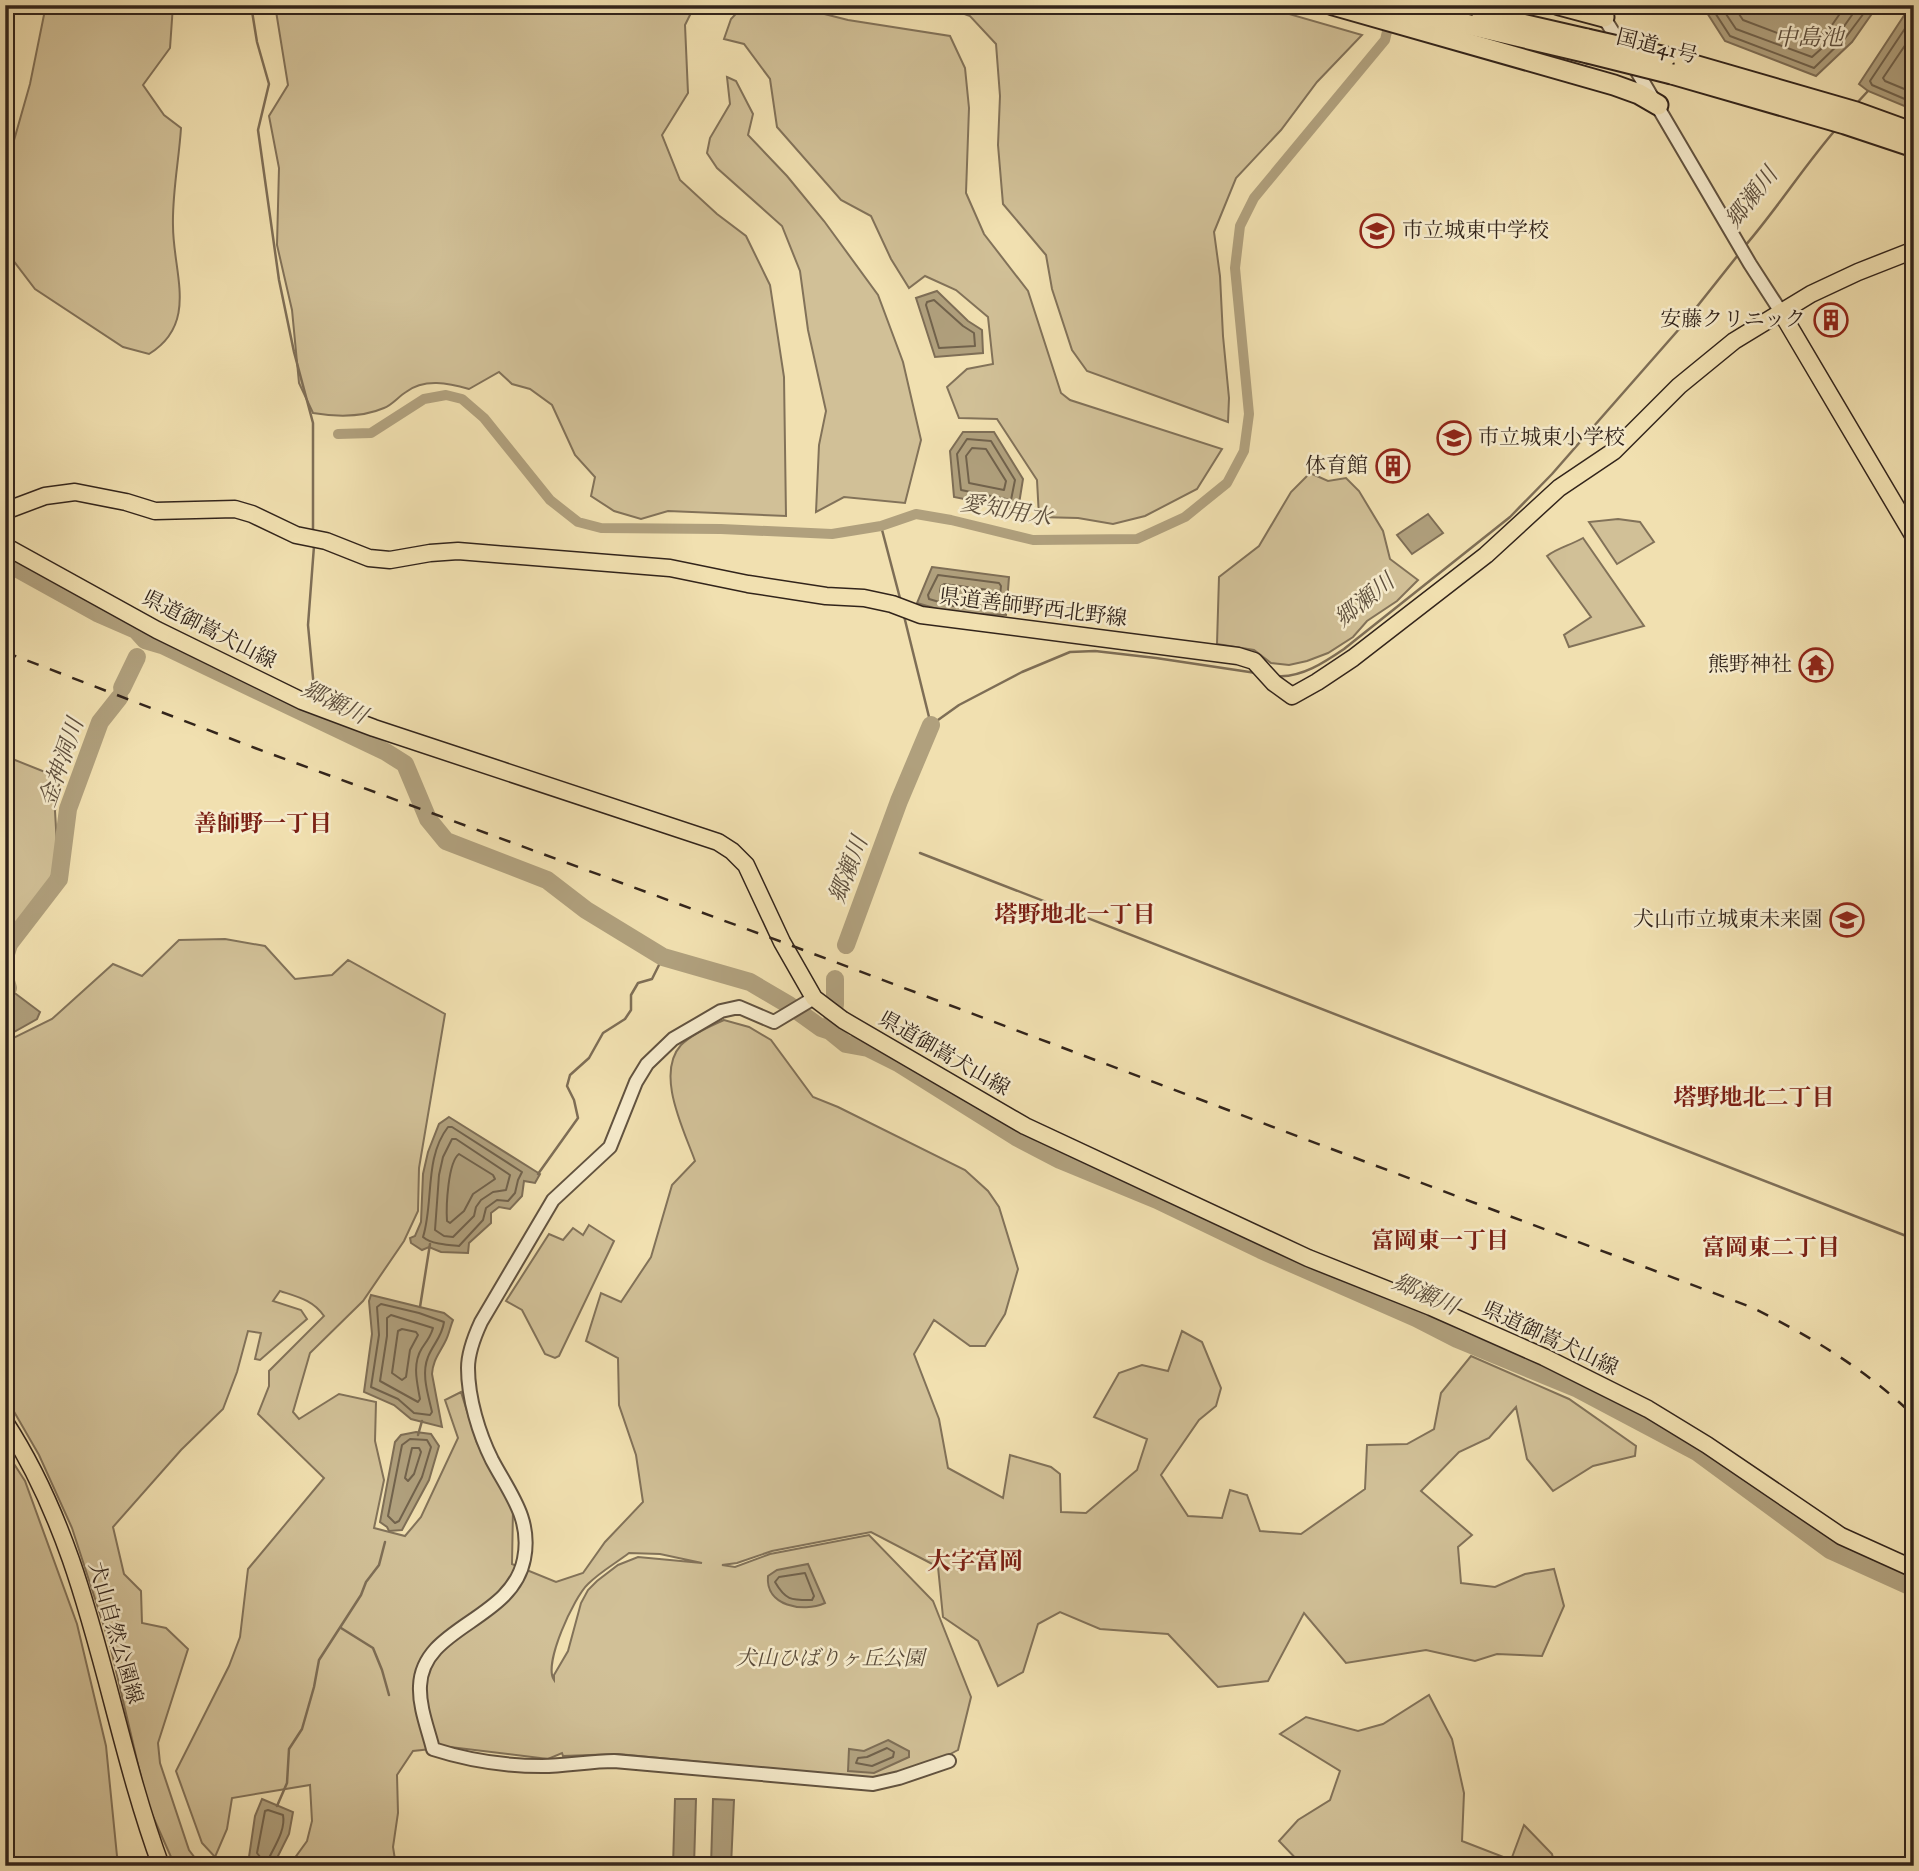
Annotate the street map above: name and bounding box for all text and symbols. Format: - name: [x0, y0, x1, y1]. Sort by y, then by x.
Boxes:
- street label: 国道41号: [1614, 24, 1700, 70]
- water label: 中島池: [1775, 24, 1847, 53]
- water label: 郷瀬川: [1719, 160, 1787, 234]
- school or university icon: 市立城東中学校: [1358, 212, 1396, 250]
- place label: 市立城東中学校: [1402, 218, 1549, 244]
- building icon: 安藤クリニック: [1812, 301, 1850, 339]
- place label: 安藤クリニック: [1660, 307, 1806, 333]
- school or university icon: 市立城東小学校: [1435, 419, 1473, 457]
- place label: 市立城東小学校: [1478, 425, 1625, 451]
- building icon: 体育館: [1374, 447, 1412, 485]
- place label: 体育館: [1305, 453, 1368, 479]
- water label: 愛知用水: [958, 489, 1056, 534]
- water label: 郷瀬川: [1329, 566, 1403, 634]
- street label: 県道善師野西北野線: [938, 584, 1128, 632]
- street label: 県道御嵩犬山線: [138, 585, 280, 675]
- temple icon: 熊野神社: [1797, 646, 1835, 684]
- place label: 熊野神社: [1708, 652, 1792, 678]
- water label: 郷瀬川: [297, 675, 374, 732]
- water label: 金神洞川: [33, 712, 92, 811]
- district label: 善師野一丁目: [194, 810, 332, 839]
- water label: 郷瀬川: [823, 830, 876, 907]
- district label: 塔野地北一丁目: [995, 901, 1156, 930]
- school or university icon: 犬山市立城東未来園: [1828, 901, 1866, 939]
- place label: 犬山市立城東未来園: [1633, 907, 1822, 933]
- street label: 県道御嵩犬山線: [874, 1006, 1014, 1102]
- district label: 塔野地北二丁目: [1674, 1084, 1835, 1113]
- district label: 富岡東一丁目: [1371, 1227, 1509, 1256]
- district label: 富岡東二丁目: [1702, 1234, 1840, 1263]
- water label: 郷瀬川: [1388, 1268, 1465, 1323]
- street label: 県道御嵩犬山線: [1478, 1296, 1622, 1382]
- district label: 大字富岡: [927, 1547, 1023, 1577]
- street label: 犬山自然公園線: [82, 1559, 148, 1707]
- park label: 犬山ひばりヶ丘公園: [736, 1646, 927, 1672]

